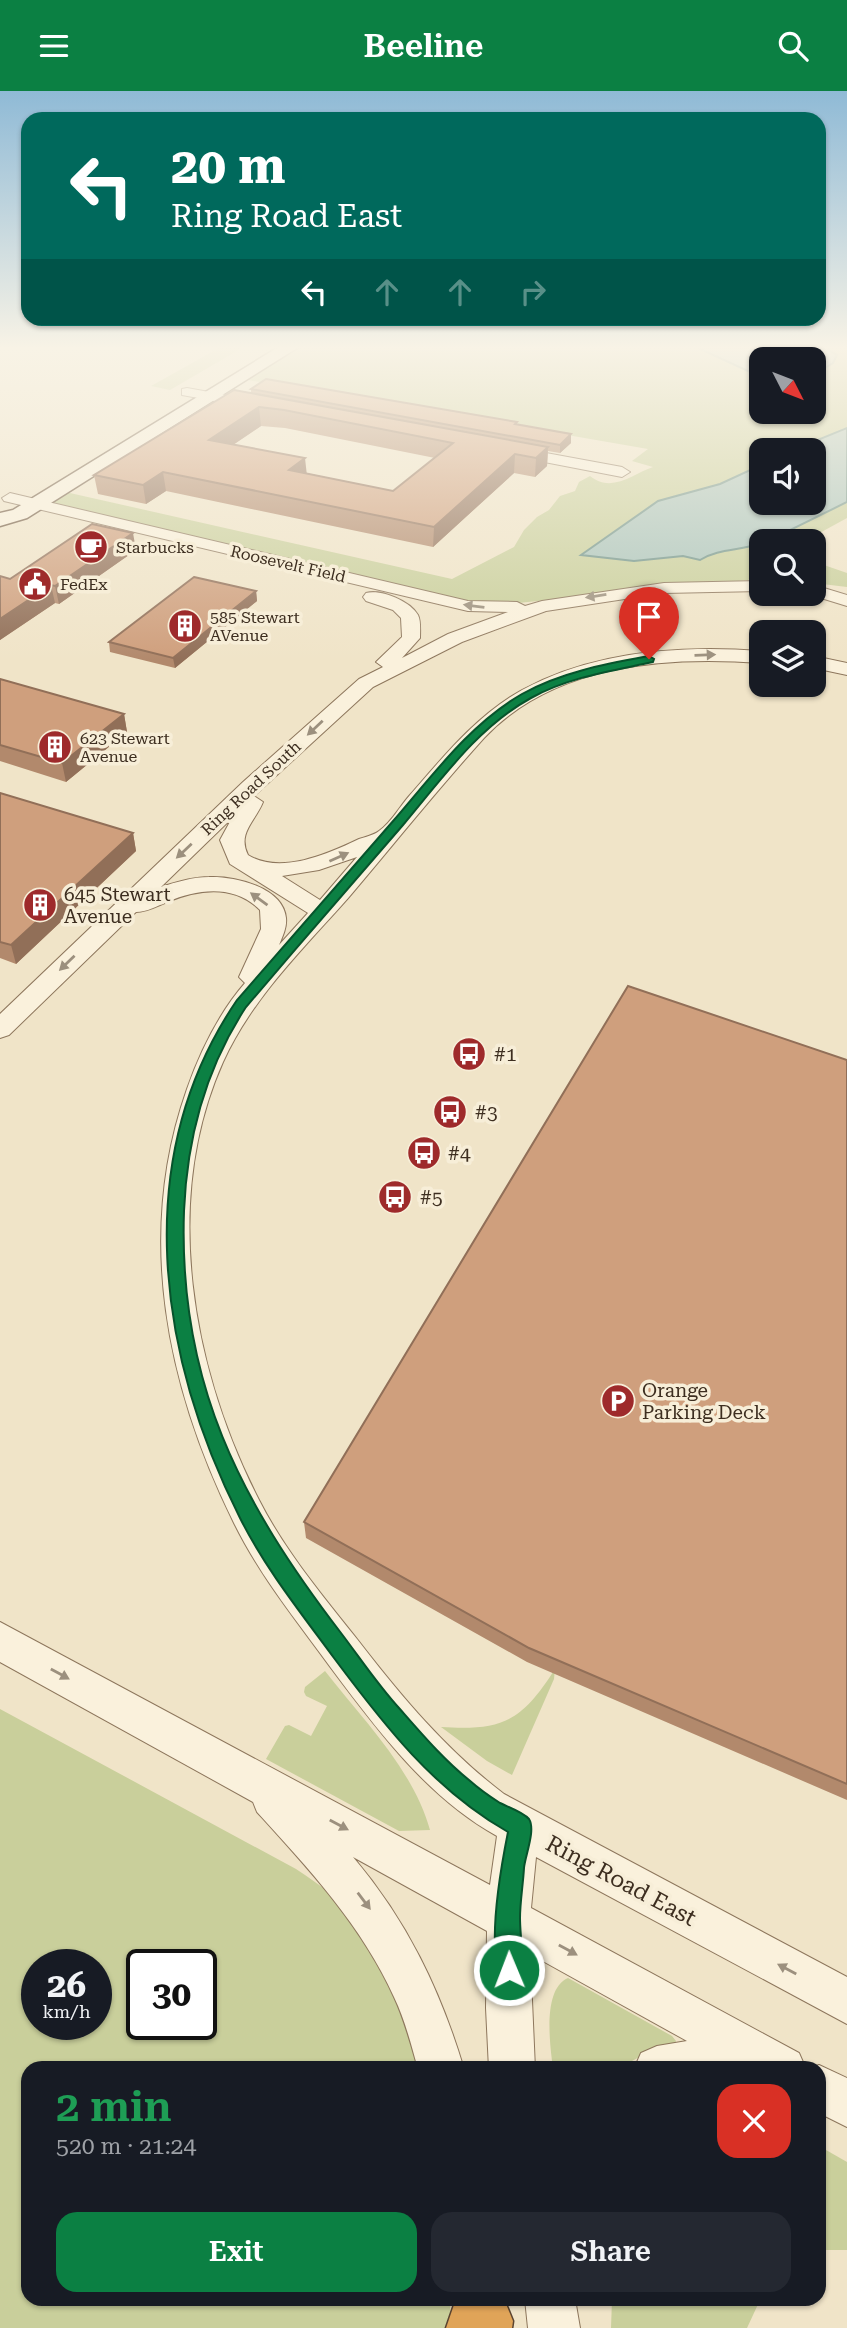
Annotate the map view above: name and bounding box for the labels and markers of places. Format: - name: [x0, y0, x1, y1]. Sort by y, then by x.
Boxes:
- cafe icon: Starbucks: [72, 528, 110, 566]
- place label: Starbucks: [116, 538, 194, 557]
- public building icon: FedEx: [16, 565, 54, 603]
- place label: FedEx: [60, 575, 108, 594]
- pin: [619, 587, 679, 659]
- building icon: 585 Stewart AVenue: [166, 607, 204, 645]
- place label: 585 Stewart AVenue: [210, 608, 300, 645]
- building icon: 623 Stewart Avenue: [36, 728, 74, 766]
- place label: 623 Stewart Avenue: [80, 729, 170, 766]
- place label: 645 Stewart Avenue: [64, 883, 171, 928]
- building icon: 645 Stewart Avenue: [21, 886, 59, 924]
- bus stop icon: #1: [450, 1035, 488, 1073]
- place label: #1: [494, 1043, 517, 1066]
- bus stop icon: #3: [431, 1093, 469, 1131]
- place label: #3: [475, 1101, 498, 1124]
- bus stop icon: #4: [405, 1134, 443, 1172]
- place label: #4: [448, 1142, 471, 1165]
- bus stop icon: #5: [376, 1178, 414, 1216]
- place label: #5: [420, 1186, 443, 1209]
- place label: Orange Parking Deck: [642, 1379, 766, 1424]
- parking icon: Orange Parking Deck: [599, 1382, 637, 1420]

